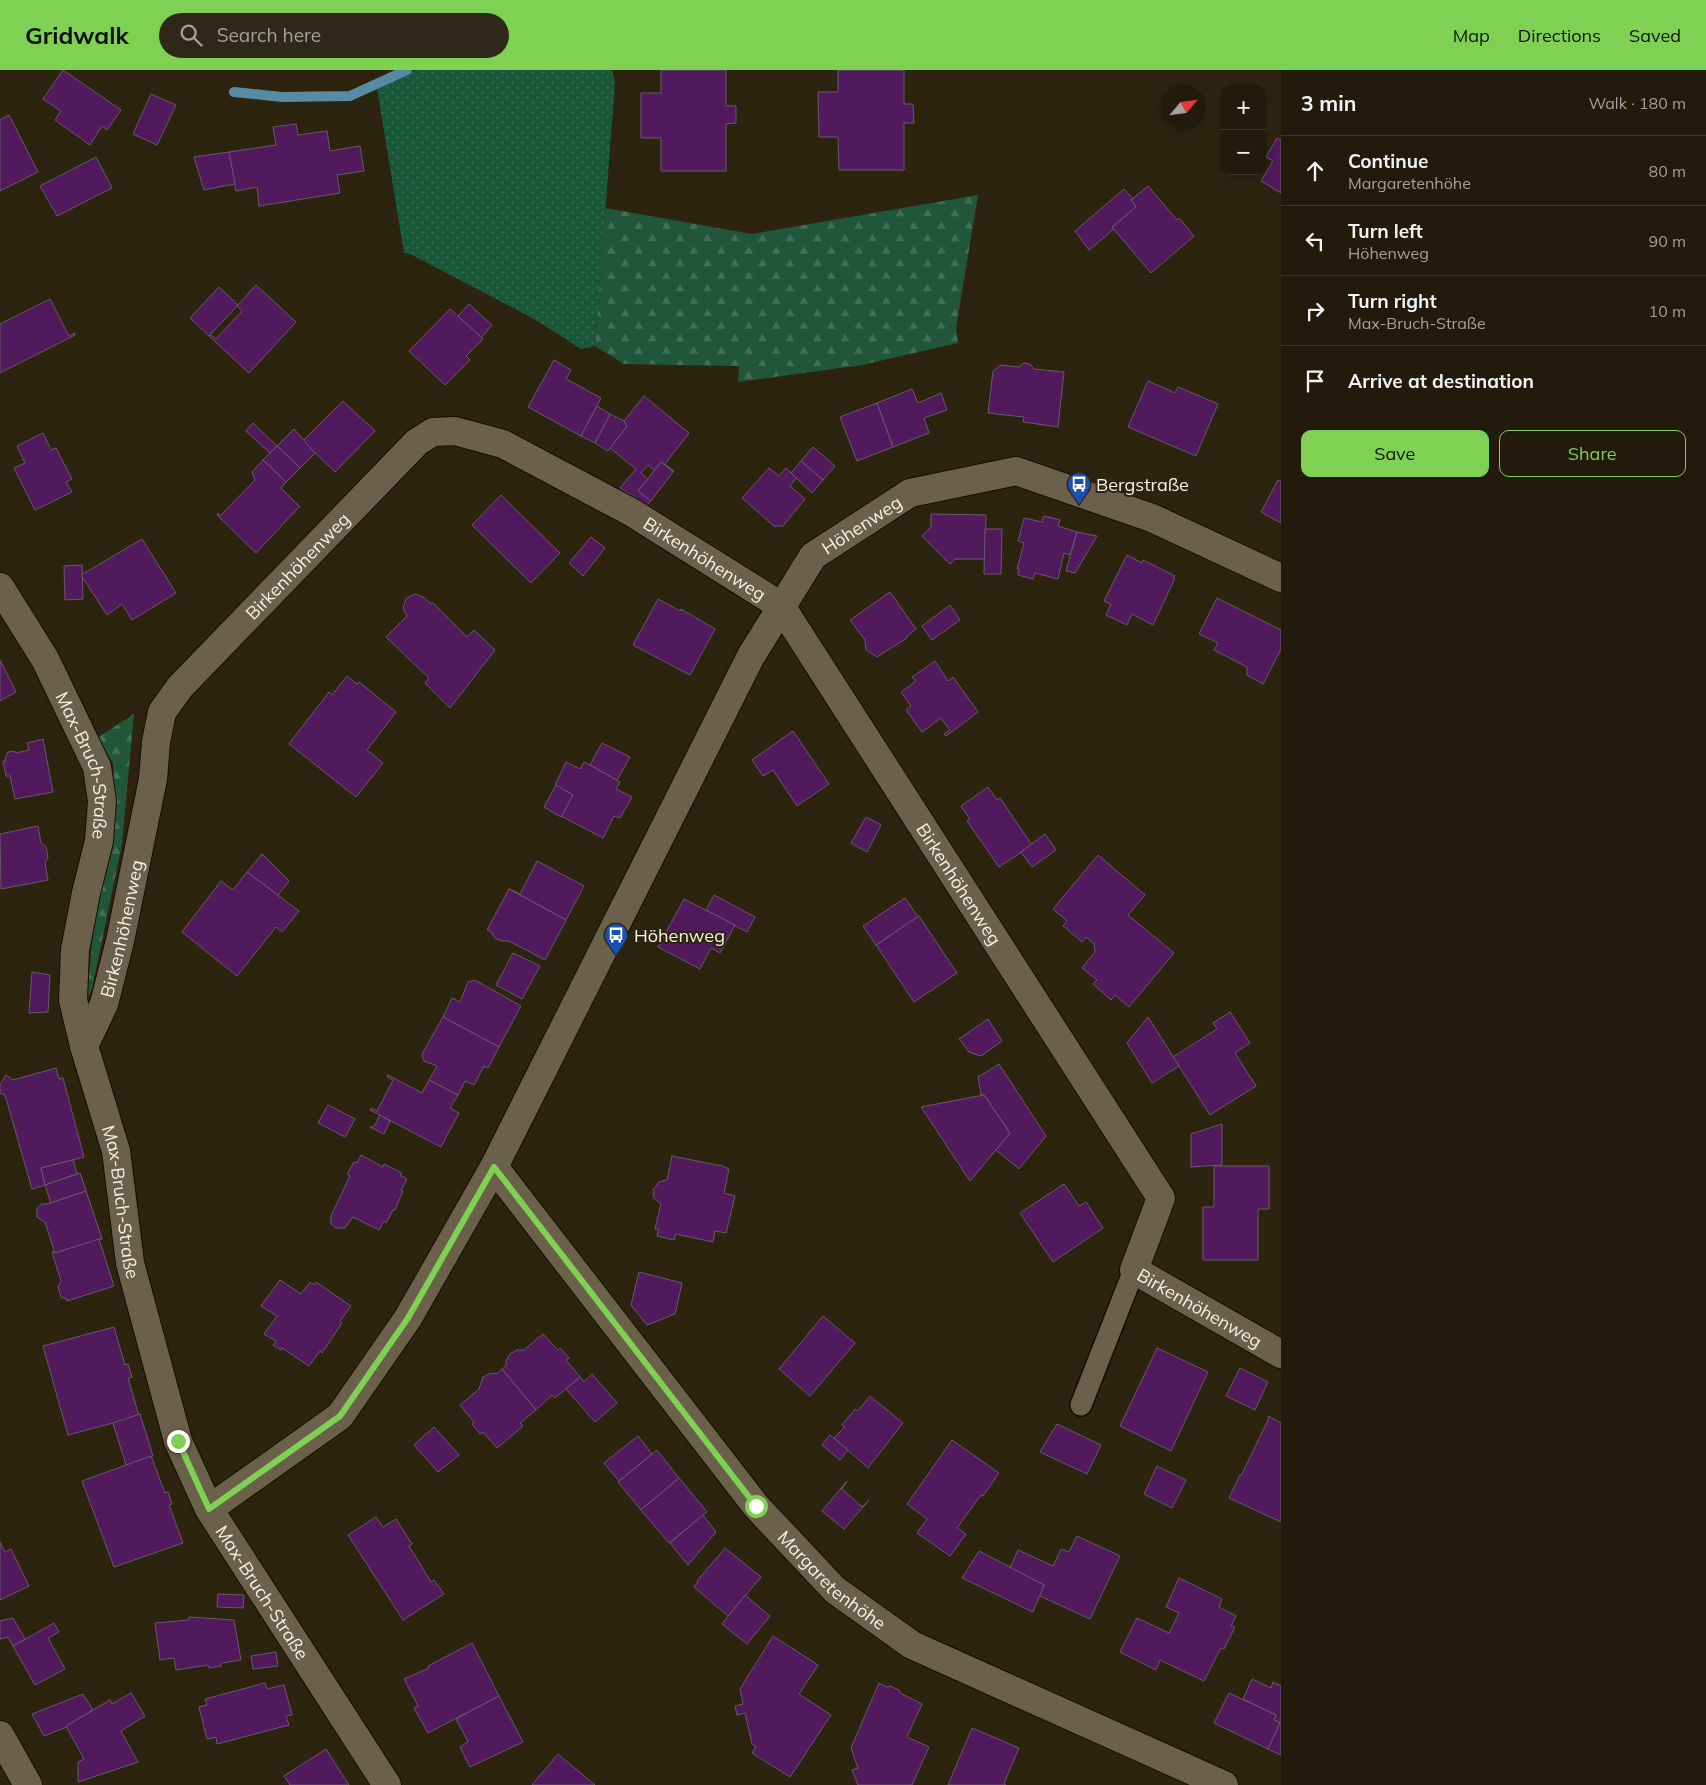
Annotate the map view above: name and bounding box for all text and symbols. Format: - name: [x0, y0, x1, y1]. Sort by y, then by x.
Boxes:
- search box: [159, 13, 509, 58]
- text: Gridwalk: [25, 20, 129, 50]
- icon: search: [177, 21, 205, 49]
- text: Search here: [217, 23, 321, 47]
- text: Map: [1453, 24, 1490, 47]
- text: Directions: [1518, 24, 1601, 47]
- text: Saved: [1629, 24, 1681, 47]
- north arrow: [1161, 85, 1206, 130]
- map controls: [1221, 85, 1266, 175]
- button: +: [1221, 85, 1266, 130]
- text: 3 min: [1301, 90, 1356, 116]
- text: Walk · 180 m: [1588, 93, 1686, 113]
- button: −: [1221, 130, 1266, 175]
- text: Continue: [1348, 149, 1428, 173]
- icon: ahead: [1301, 157, 1329, 185]
- text: 80 m: [1649, 161, 1686, 181]
- text: Margaretenhöhe: [1348, 173, 1471, 193]
- text: Turn left: [1348, 219, 1423, 243]
- icon: left: [1301, 227, 1329, 255]
- text: 90 m: [1649, 231, 1686, 251]
- text: Höhenweg: [1348, 243, 1429, 263]
- text: Turn right: [1348, 289, 1437, 313]
- icon: right: [1301, 297, 1329, 325]
- text: 10 m: [1649, 301, 1686, 321]
- text: Max-Bruch-Straße: [1348, 313, 1486, 333]
- icon: arrive: [1301, 367, 1329, 395]
- text: Arrive at destination: [1348, 369, 1534, 393]
- button: Save: [1301, 430, 1489, 477]
- button: Share: [1499, 430, 1686, 477]
- bus stop icon: Bergstraße: [1066, 471, 1092, 505]
- place label: Bergstraße: [1096, 473, 1189, 496]
- street label: Höhenweg: [817, 490, 906, 559]
- street label: Birkenhöhenweg: [240, 507, 354, 624]
- street label: Birkenhöhenweg: [639, 511, 770, 605]
- street label: Max-Bruch-Straße: [51, 688, 113, 840]
- street label: Birkenhöhenweg: [912, 819, 1007, 949]
- street label: Birkenhöhenweg: [95, 858, 148, 1000]
- bus stop icon: Höhenweg: [603, 922, 629, 956]
- place label: Höhenweg: [634, 924, 725, 947]
- street label: Max-Bruch-Straße: [97, 1122, 145, 1281]
- street label: Birkenhöhenweg: [1133, 1263, 1266, 1352]
- route end: [167, 1430, 190, 1453]
- route start: [745, 1495, 768, 1518]
- street label: Max-Bruch-Straße: [211, 1521, 314, 1664]
- street label: Margaretenhöhe: [773, 1525, 891, 1634]

